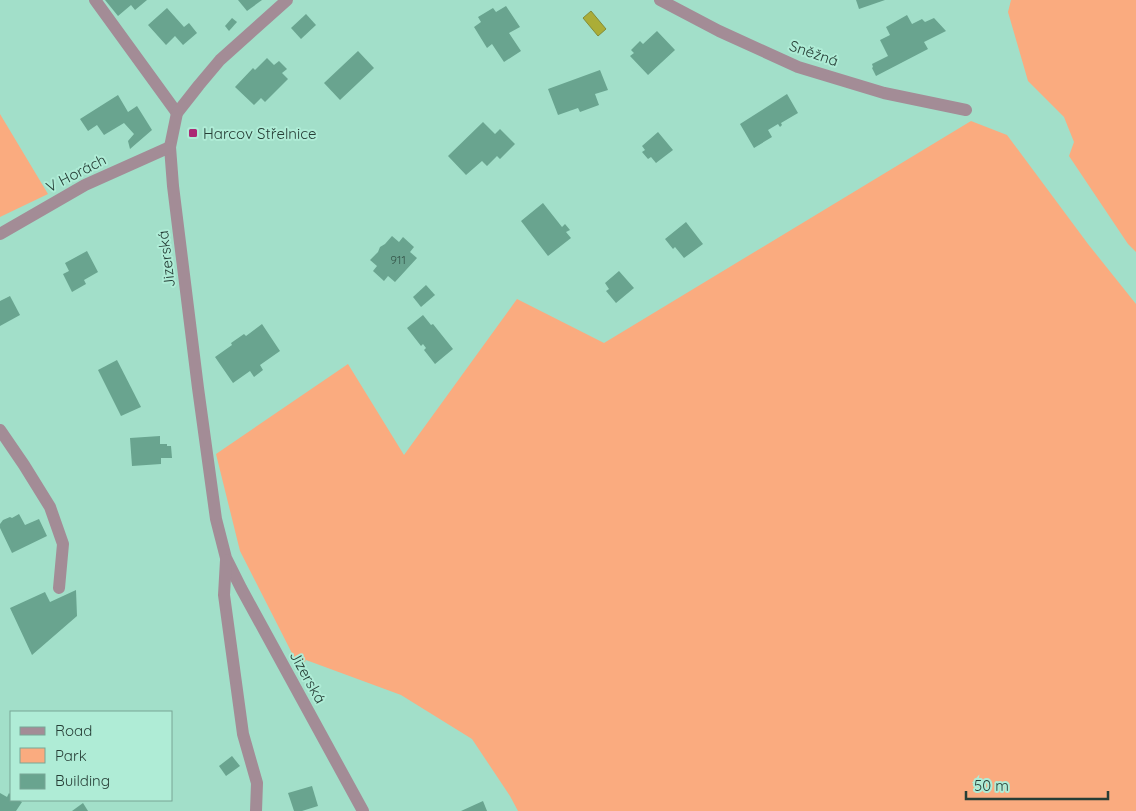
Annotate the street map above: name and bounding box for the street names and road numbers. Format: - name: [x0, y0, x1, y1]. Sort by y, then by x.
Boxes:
- street label: Sněžná: [787, 36, 841, 70]
- street label: V Horách: [43, 150, 109, 196]
- street label: Jizerská: [153, 229, 179, 289]
- street label: Jizerská: [286, 647, 330, 707]

